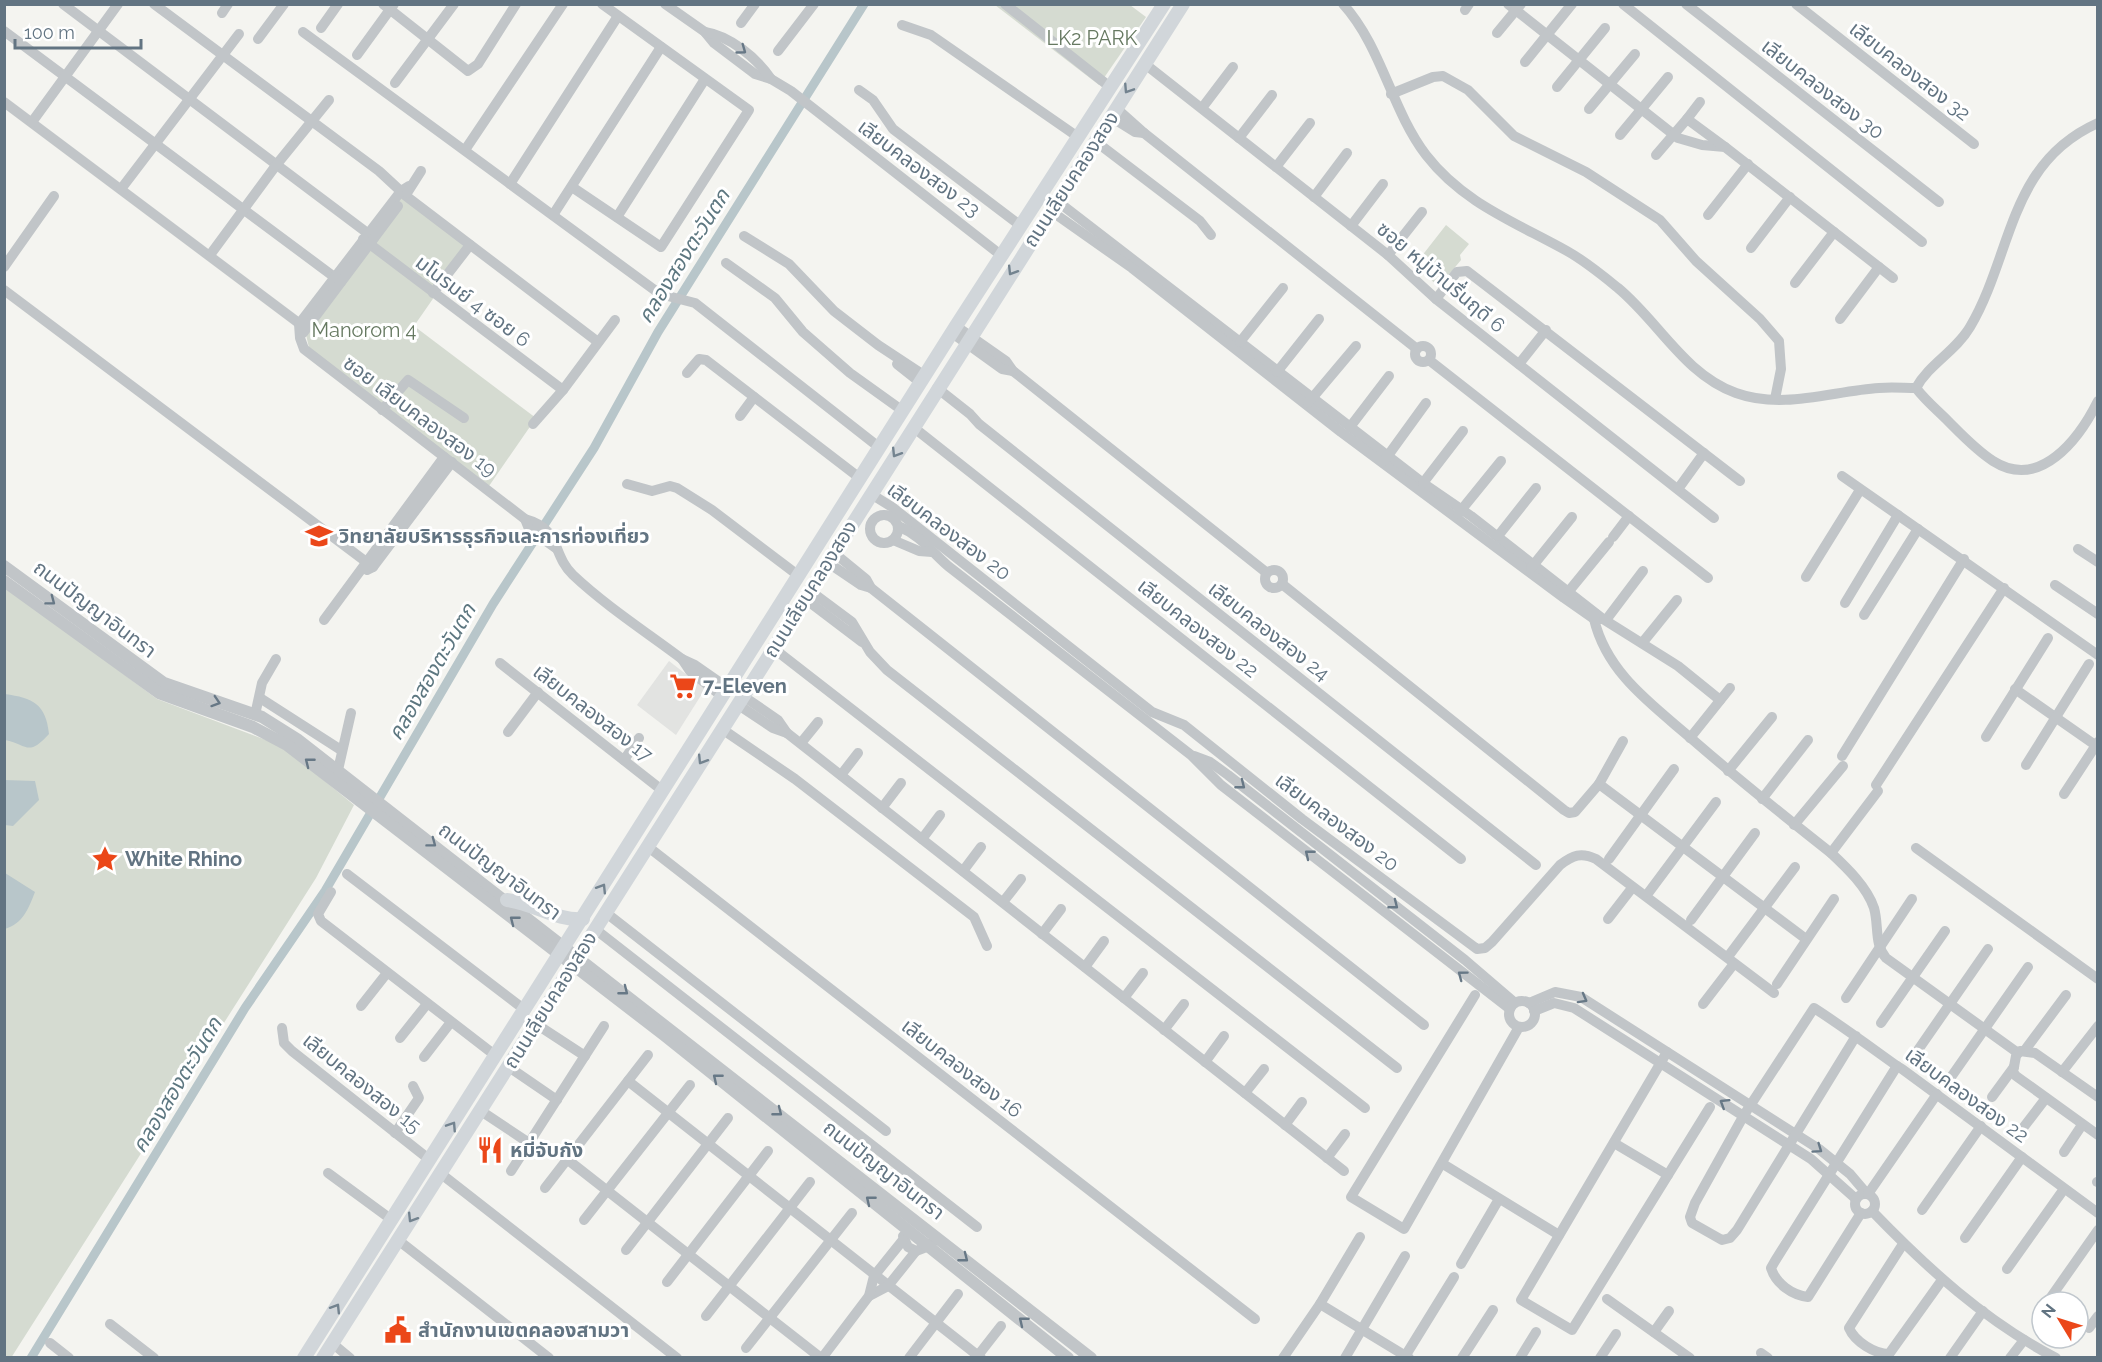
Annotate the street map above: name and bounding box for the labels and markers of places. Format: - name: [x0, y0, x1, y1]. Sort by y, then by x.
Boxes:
- school or university icon: วิทยาลัยบริหารธุรกิจและการท่องเที่ยว: [304, 521, 334, 551]
- place label: วิทยาลัยบริหารธุรกิจและการท่องเที่ยว: [339, 522, 649, 548]
- supermarket icon: 7-Eleven: [668, 671, 698, 701]
- place label: 7-Eleven: [703, 674, 787, 698]
- place icon: White Rhino: [90, 844, 120, 874]
- place label: White Rhino: [125, 847, 242, 871]
- restaurant icon: หมี่จับกัง: [475, 1135, 505, 1165]
- place label: หมี่จับกัง: [510, 1136, 583, 1162]
- public building icon: สำนักงานเขตคลองสามวา: [383, 1315, 413, 1345]
- place label: สำนักงานเขตคลองสามวา: [418, 1318, 629, 1342]

